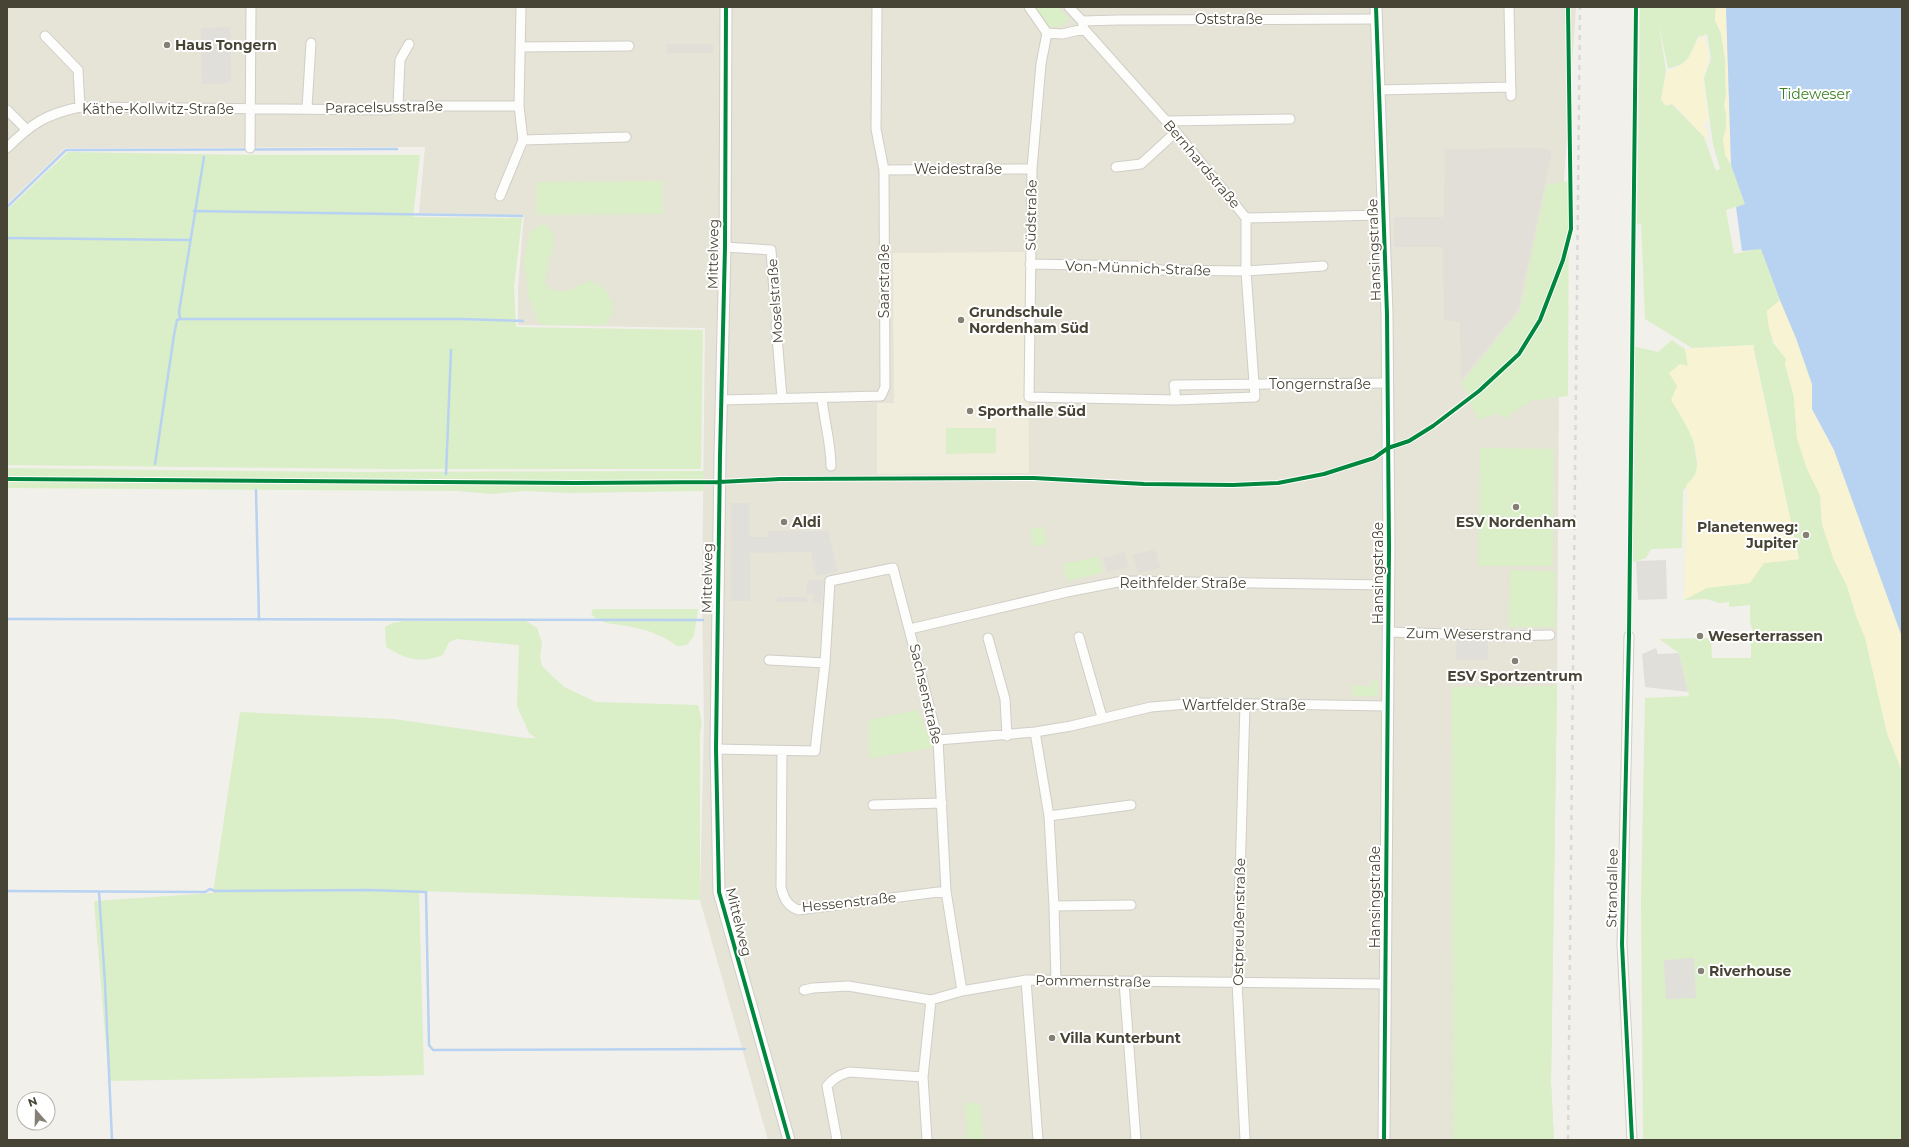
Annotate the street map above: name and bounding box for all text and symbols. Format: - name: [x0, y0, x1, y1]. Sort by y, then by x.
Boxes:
- street label: Oststraße: [1195, 10, 1263, 28]
- place label: Haus Tongern: [175, 36, 277, 54]
- marker: Haus Tongern: [162, 40, 172, 50]
- park label: Tideweser: [1779, 85, 1851, 103]
- street label: Paracelsusstraße: [325, 97, 443, 117]
- street label: Käthe-Kollwitz-Straße: [82, 100, 234, 118]
- street label: Bernhardstraße: [1160, 116, 1244, 212]
- street label: Weidestraße: [914, 160, 1002, 178]
- street label: Südstraße: [1021, 179, 1041, 251]
- street label: Hansingstraße: [1363, 199, 1385, 301]
- street label: Mittelweg: [703, 219, 723, 289]
- street label: Saarstraße: [875, 244, 893, 318]
- street label: Von-Münnich-Straße: [1065, 256, 1211, 280]
- street label: Moselstraße: [763, 258, 787, 344]
- place label: Grundschule Nordenham Süd: [969, 303, 1089, 337]
- marker: Grundschule Nordenham Süd: [956, 315, 966, 325]
- street label: Tongernstraße: [1269, 375, 1371, 393]
- place label: Sporthalle Süd: [978, 402, 1086, 420]
- marker: Sporthalle Süd: [965, 406, 975, 416]
- marker: ESV Nordenham: [1511, 502, 1521, 512]
- place label: Aldi: [791, 513, 821, 531]
- place label: ESV Nordenham: [1456, 513, 1576, 531]
- marker: Aldi: [779, 517, 789, 527]
- place label: Planetenweg: Jupiter: [1697, 518, 1798, 552]
- street label: Hansingstraße: [1369, 522, 1387, 624]
- marker: Planetenweg: Jupiter: [1801, 530, 1811, 540]
- street label: Mittelweg: [697, 543, 717, 613]
- street label: Reithfelder Straße: [1120, 574, 1246, 592]
- street label: Zum Weserstrand: [1406, 624, 1532, 644]
- place label: Weserterrassen: [1708, 627, 1823, 645]
- marker: Weserterrassen: [1695, 631, 1705, 641]
- street label: Sachsenstraße: [906, 642, 946, 746]
- marker: ESV Sportzentrum: [1510, 656, 1520, 666]
- place label: ESV Sportzentrum: [1447, 667, 1583, 685]
- street label: Wartfelder Straße: [1182, 696, 1306, 714]
- street label: Hansingstraße: [1366, 846, 1384, 948]
- street label: Strandallee: [1602, 848, 1622, 928]
- street label: Ostpreußenstraße: [1229, 858, 1249, 986]
- street label: Mittelweg: [722, 886, 756, 958]
- street label: Hessenstraße: [801, 888, 897, 916]
- place label: Riverhouse: [1709, 962, 1791, 980]
- marker: Riverhouse: [1696, 966, 1706, 976]
- street label: Pommernstraße: [1035, 971, 1151, 991]
- place label: Villa Kunterbunt: [1059, 1029, 1181, 1047]
- marker: Villa Kunterbunt: [1047, 1033, 1057, 1043]
- north arrow: [16, 1091, 56, 1131]
- text: N: [26, 1094, 39, 1110]

